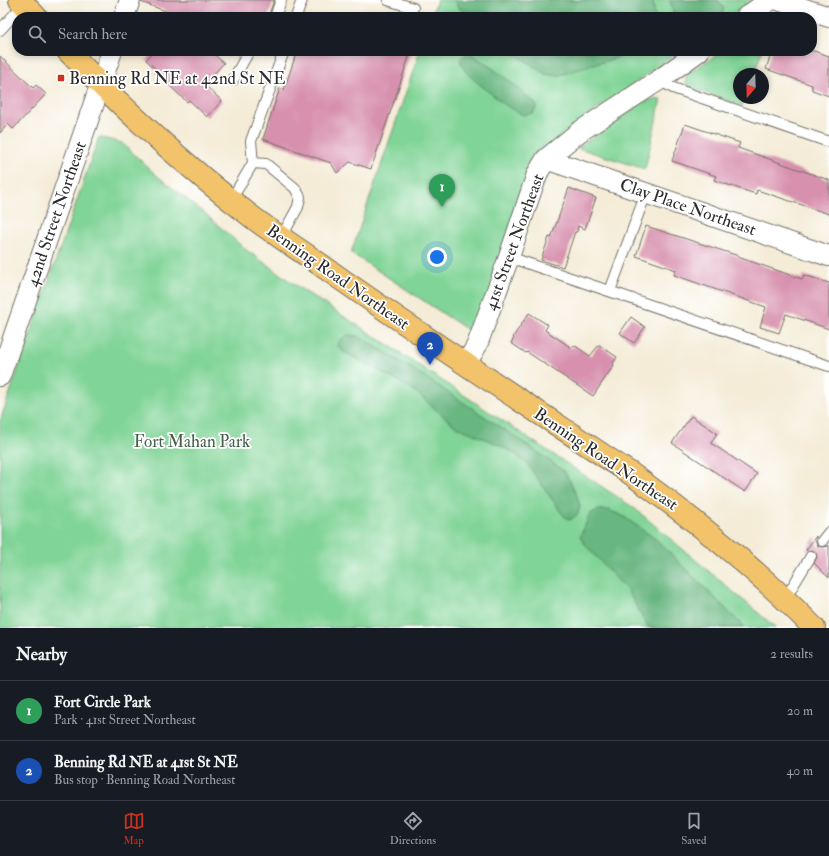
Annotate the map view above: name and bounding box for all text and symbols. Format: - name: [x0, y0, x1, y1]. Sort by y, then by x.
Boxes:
- search box: [12, 12, 817, 56]
- icon: search: [26, 23, 48, 45]
- text: Search here: [58, 25, 127, 44]
- place label: Benning Rd NE at 42nd St NE: [69, 68, 286, 89]
- north arrow: [733, 68, 769, 104]
- marker: Benning Rd NE at 42nd St NE: [56, 73, 66, 83]
- street label: 42nd Street Northeast: [21, 138, 91, 289]
- street label: 41st Street Northeast: [480, 170, 549, 313]
- pin: 1: [429, 174, 455, 207]
- street label: Clay Place Northeast: [617, 174, 759, 241]
- street label: Benning Road Northeast: [263, 220, 414, 334]
- your location: [427, 247, 447, 267]
- pin: 2: [417, 332, 443, 365]
- street label: Benning Road Northeast: [530, 403, 682, 515]
- park label: Fort Mahan Park: [134, 431, 250, 452]
- text: Nearby: [16, 644, 67, 665]
- text: 2 results: [770, 646, 813, 662]
- text: Fort Circle Park: [54, 693, 151, 712]
- text: 1: [27, 703, 31, 719]
- text: 20 m: [787, 703, 813, 719]
- text: Park · 41st Street Northeast: [54, 712, 196, 728]
- text: Benning Rd NE at 41st St NE: [54, 753, 238, 772]
- text: 2: [26, 763, 32, 779]
- text: 40 m: [787, 763, 813, 779]
- text: Bus stop · Benning Road Northeast: [54, 772, 235, 788]
- tab: Map: [123, 810, 145, 847]
- tab: Directions: [390, 810, 436, 847]
- tab: Saved: [681, 810, 706, 847]

